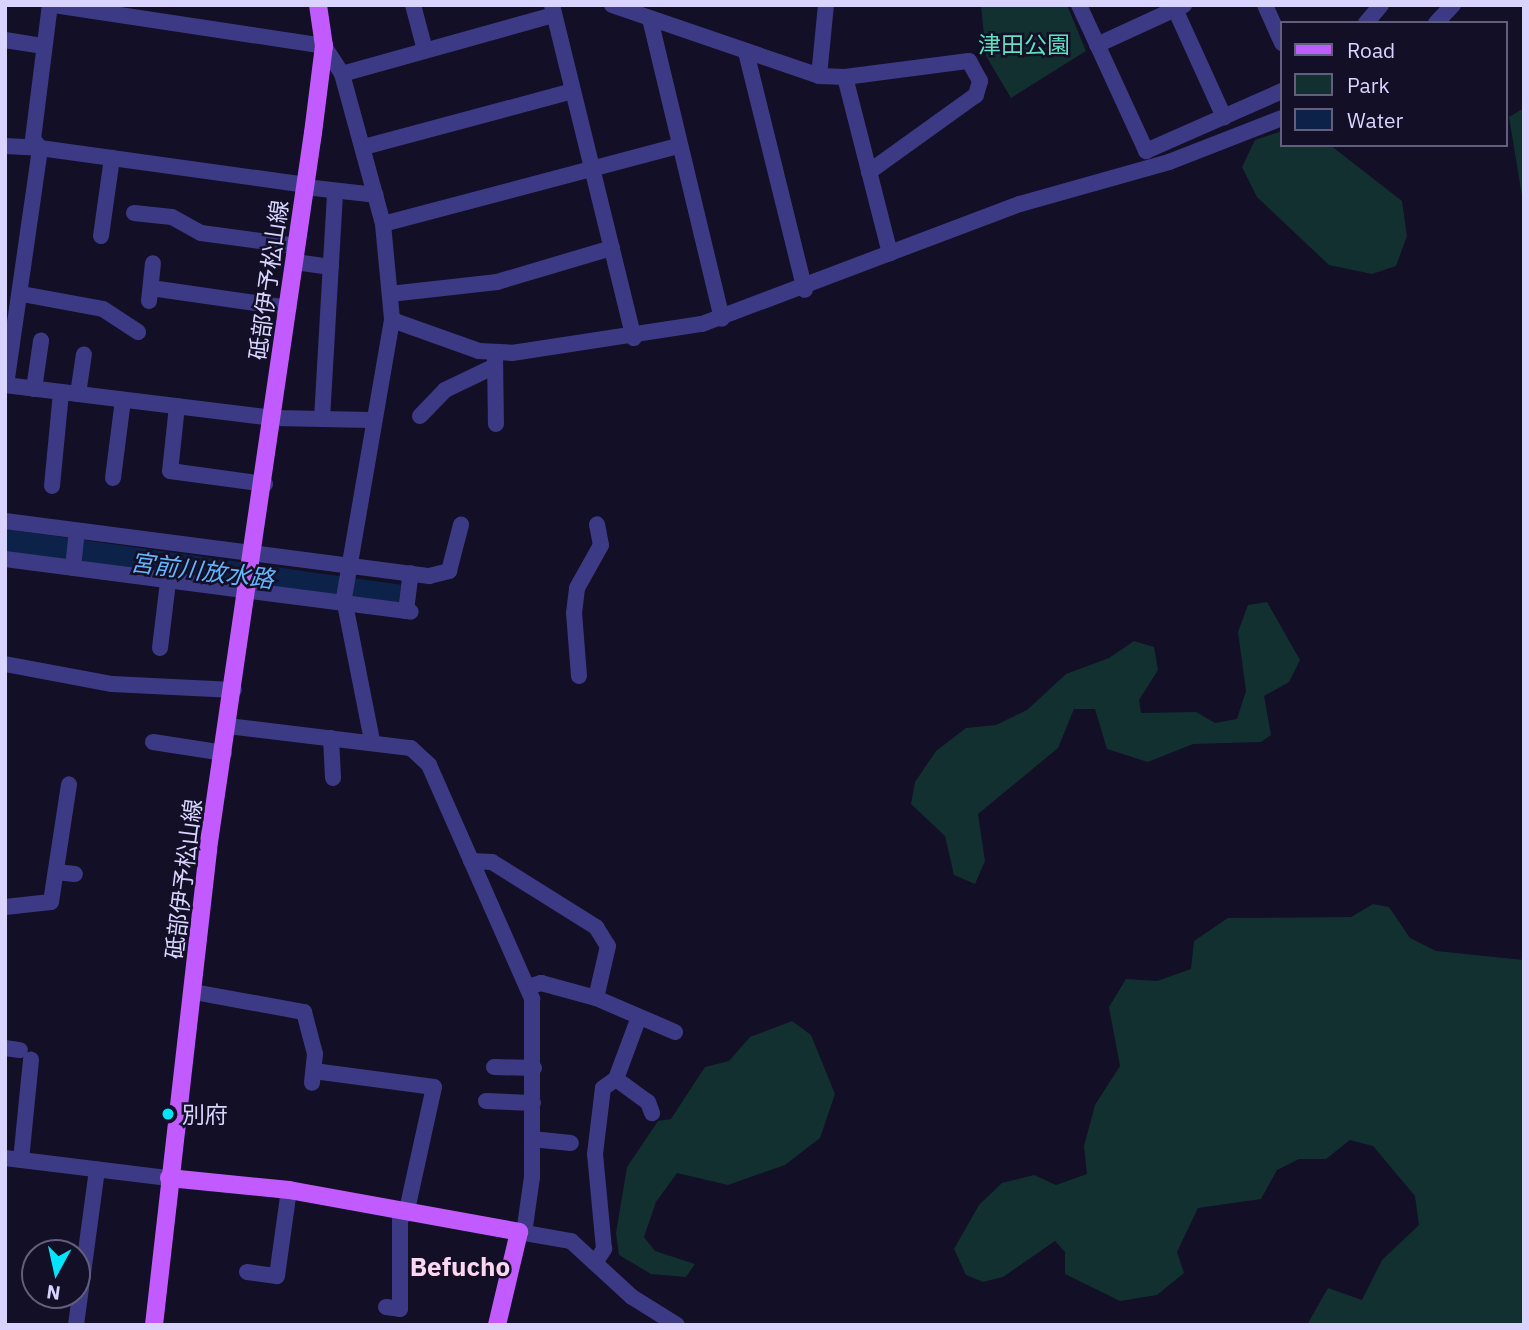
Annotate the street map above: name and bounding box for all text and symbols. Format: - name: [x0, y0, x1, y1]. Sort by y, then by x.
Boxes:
- legend: [1280, 21, 1508, 147]
- park label: 津田公園: [978, 30, 1070, 58]
- text: Road: [1347, 36, 1395, 64]
- text: Park: [1347, 71, 1390, 99]
- text: Water: [1347, 106, 1403, 134]
- street label: 砥部伊予松山線: [243, 198, 293, 362]
- water label: 宮前川放水路: [129, 548, 275, 594]
- street label: 砥部伊予松山線: [159, 797, 207, 961]
- place label: 別府: [182, 1100, 228, 1128]
- marker: 別府: [160, 1106, 176, 1122]
- north arrow: [21, 1239, 91, 1309]
- district label: Befucho: [410, 1251, 510, 1283]
- text: N: [45, 1280, 62, 1306]

